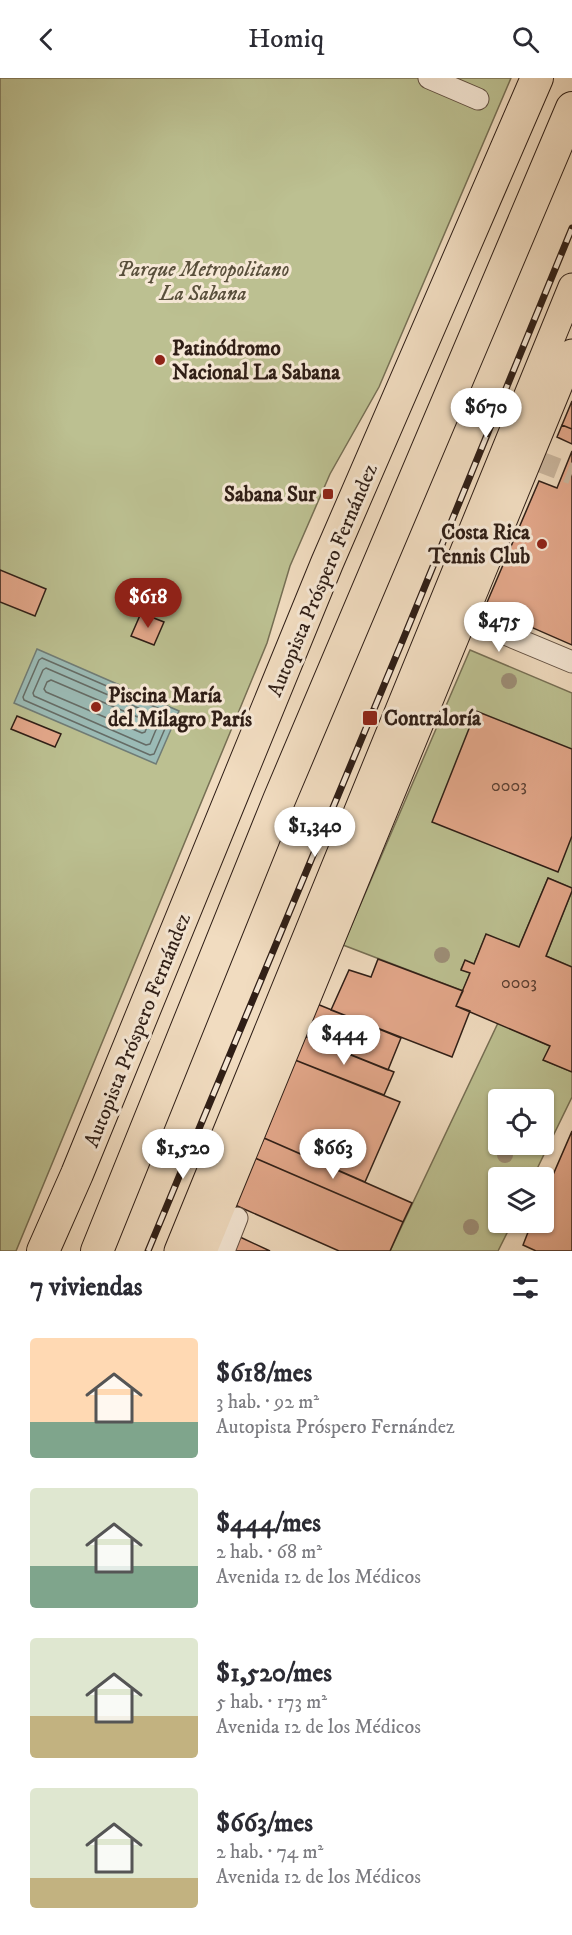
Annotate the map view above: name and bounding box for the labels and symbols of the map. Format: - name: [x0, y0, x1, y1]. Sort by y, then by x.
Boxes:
- park label: Parque Metropolitano La Sabana: [117, 257, 290, 307]
- place label: Patinódromo Nacional La Sabana: [172, 336, 341, 386]
- marker: Patinódromo Nacional La Sabana: [153, 353, 167, 367]
- pin: $670: [450, 388, 522, 439]
- street label: Autopista Próspero Fernández: [262, 460, 384, 701]
- place label: Sabana Sur: [224, 482, 317, 508]
- marker: Sabana Sur: [321, 487, 335, 501]
- place label: Costa Rica Tennis Club: [427, 520, 531, 570]
- marker: Costa Rica Tennis Club: [535, 537, 549, 551]
- pin: $618: [112, 578, 184, 629]
- pin: $475: [463, 602, 535, 653]
- place label: Piscina María del Milagro París: [108, 683, 252, 733]
- marker: Piscina María del Milagro París: [89, 700, 103, 714]
- place label: Contraloría: [384, 706, 482, 732]
- marker: Contraloría: [361, 709, 379, 727]
- house number: 0003: [491, 775, 527, 797]
- pin: $1,340: [266, 807, 364, 858]
- street label: Autopista Próspero Fernández: [79, 909, 197, 1151]
- house number: 0003: [501, 972, 537, 994]
- pin: $444: [308, 1015, 380, 1066]
- pin: $1,520: [134, 1129, 232, 1180]
- pin: $663: [297, 1129, 369, 1180]

